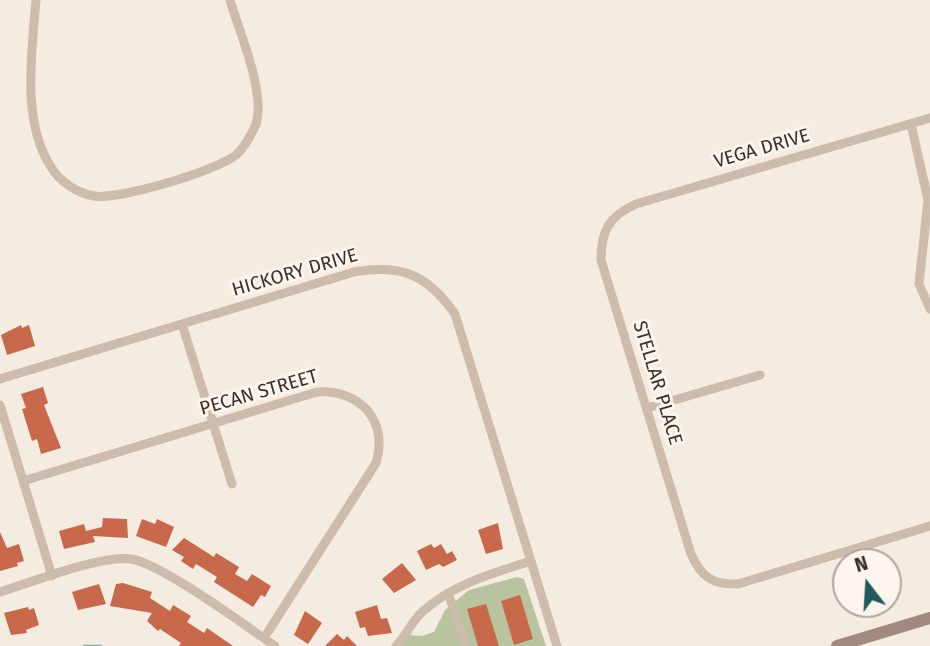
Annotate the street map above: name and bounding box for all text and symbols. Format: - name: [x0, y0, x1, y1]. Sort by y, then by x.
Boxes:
- street label: VEGA DRIVE: [712, 124, 812, 174]
- street label: HICKORY DRIVE: [229, 244, 361, 302]
- street label: STELLAR PLACE: [627, 318, 687, 448]
- street label: PECAN STREET: [197, 365, 321, 421]
- north arrow: [832, 548, 902, 618]
- text: N: [852, 552, 871, 577]

